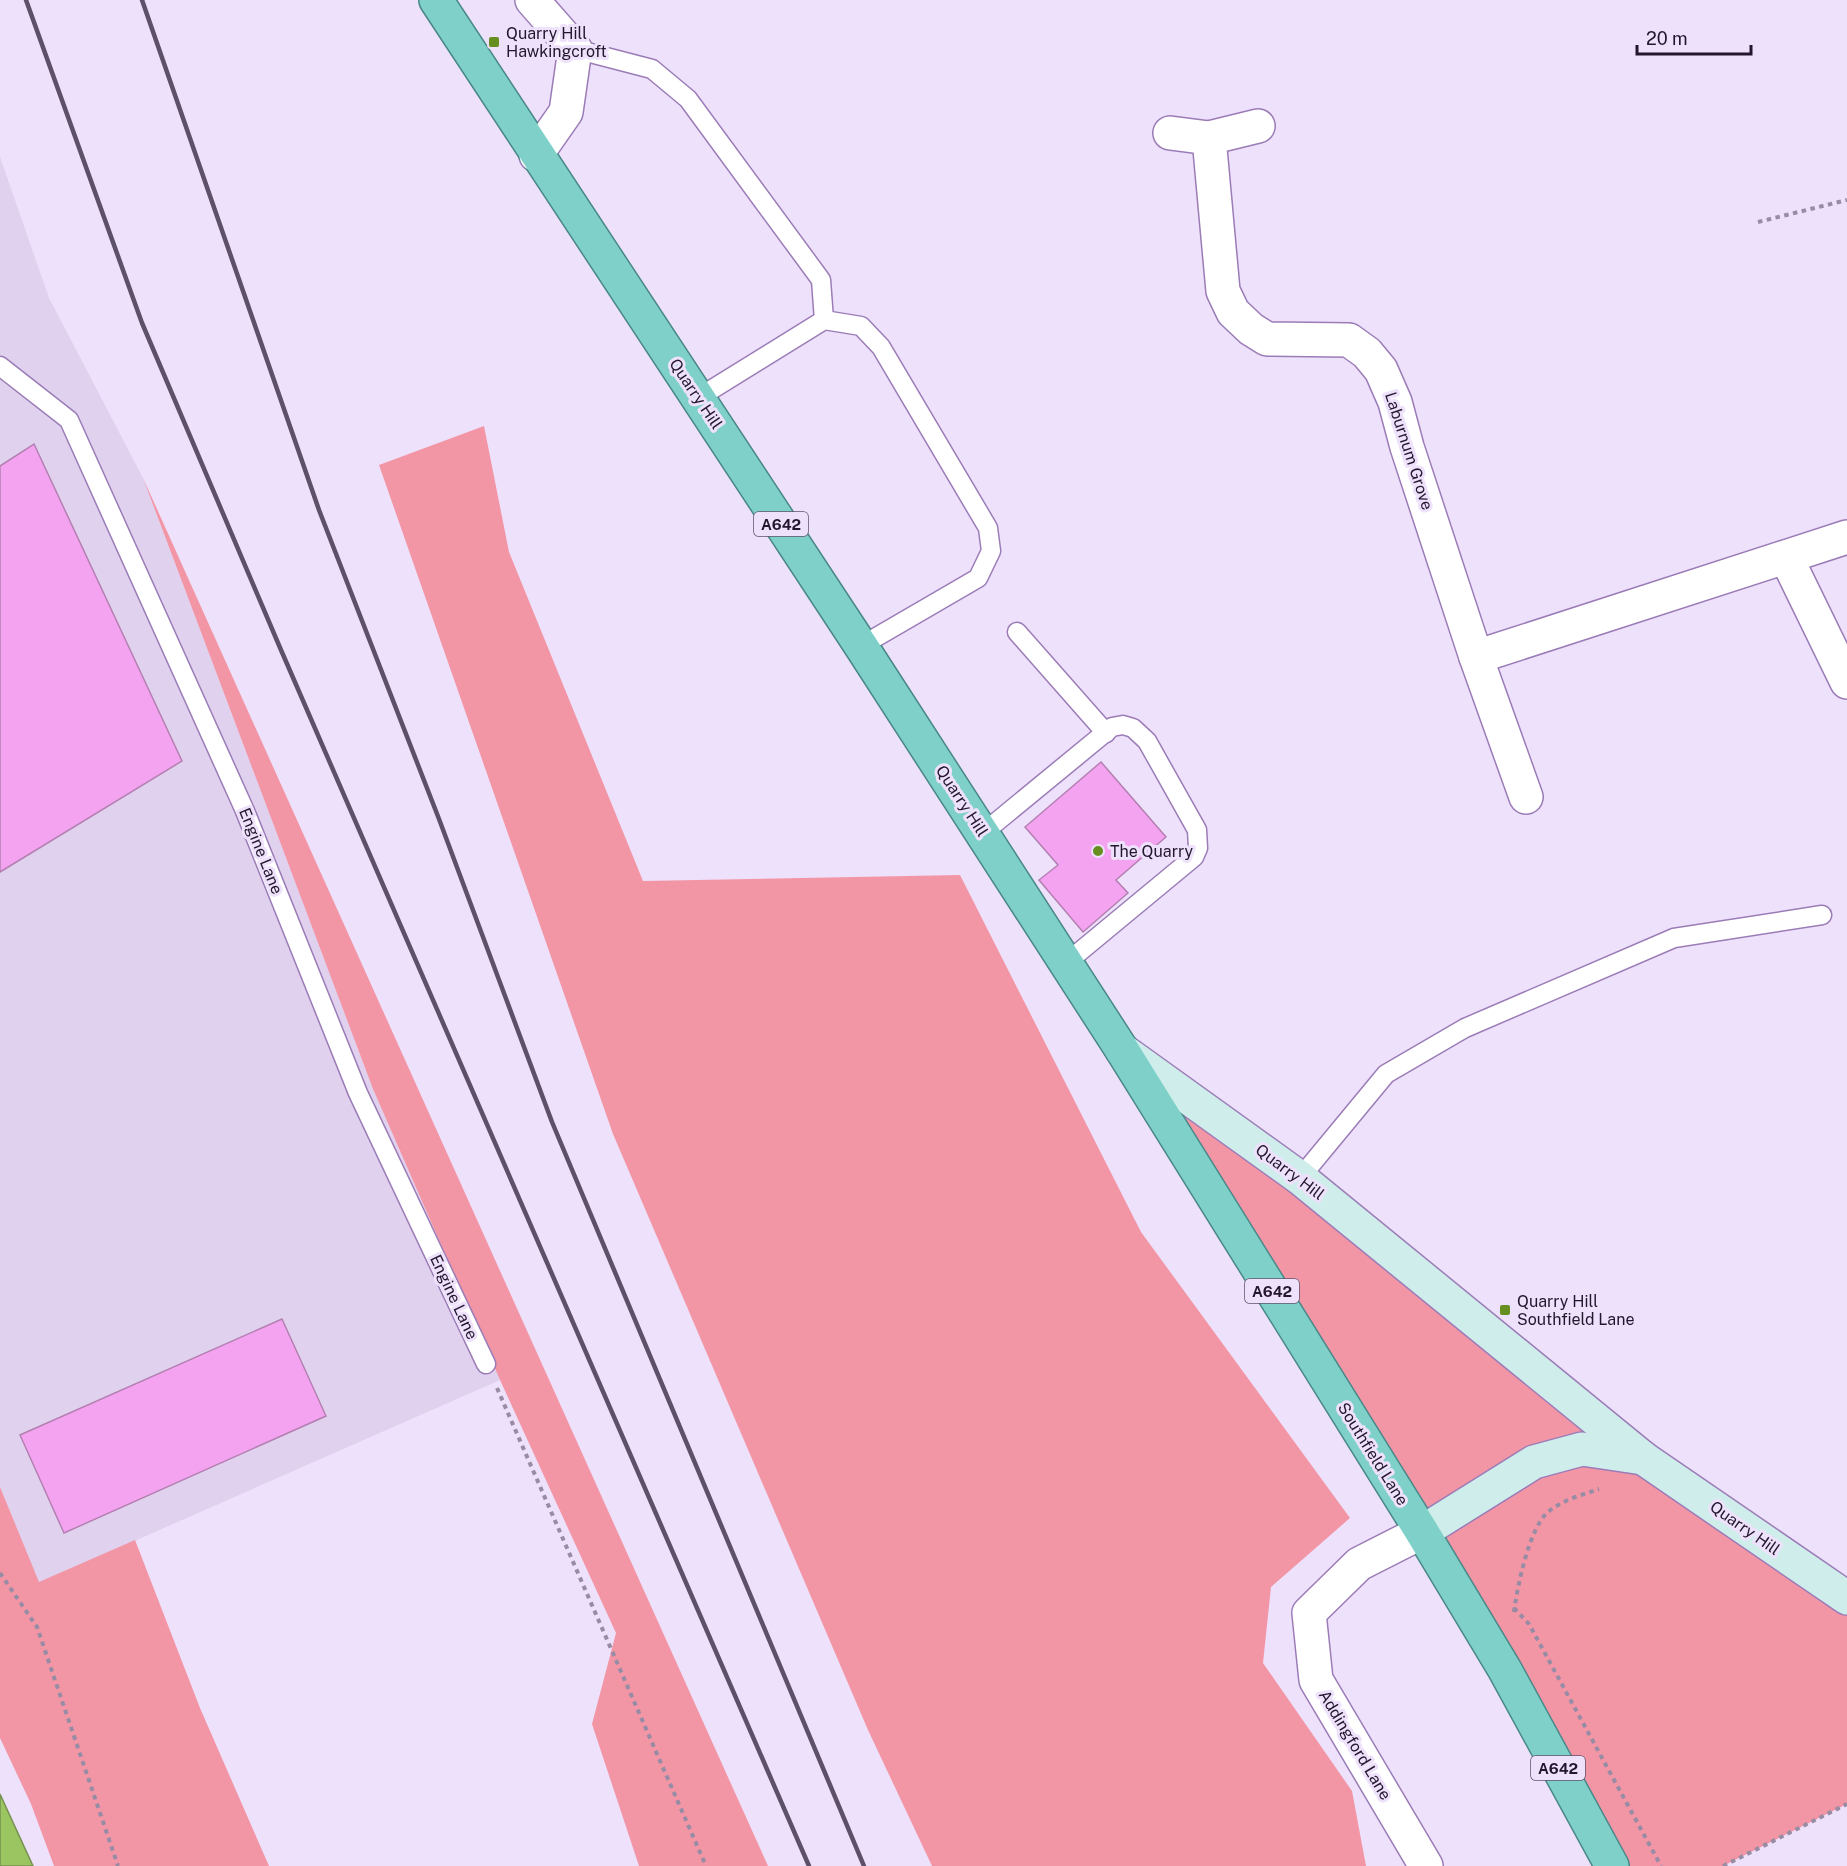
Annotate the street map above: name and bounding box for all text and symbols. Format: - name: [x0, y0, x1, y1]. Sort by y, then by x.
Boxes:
- scale bar: [1637, 18, 1751, 56]
- place label: Quarry Hill Hawkingcroft: [506, 24, 607, 61]
- text: 20 m: [1646, 28, 1688, 49]
- marker: Quarry Hill Hawkingcroft: [487, 35, 501, 49]
- street label: Quarry Hill: [665, 355, 727, 433]
- street label: Laburnum Grove: [1381, 390, 1437, 512]
- road number: A642: [754, 512, 808, 536]
- street label: Quarry Hill: [932, 762, 992, 840]
- street label: Engine Lane: [235, 805, 287, 897]
- place label: The Quarry: [1110, 842, 1193, 861]
- marker: The Quarry: [1091, 844, 1105, 858]
- street label: Quarry Hill: [1252, 1140, 1328, 1204]
- street label: Engine Lane: [426, 1252, 482, 1342]
- road number: A642: [1245, 1279, 1299, 1303]
- place label: Quarry Hill Southfield Lane: [1517, 1292, 1635, 1329]
- marker: Quarry Hill Southfield Lane: [1498, 1303, 1512, 1317]
- street label: Southfield Lane: [1334, 1399, 1412, 1509]
- street label: Quarry Hill: [1706, 1497, 1784, 1559]
- street label: Addingford Lane: [1315, 1687, 1395, 1803]
- road number: A642: [1531, 1756, 1585, 1780]

